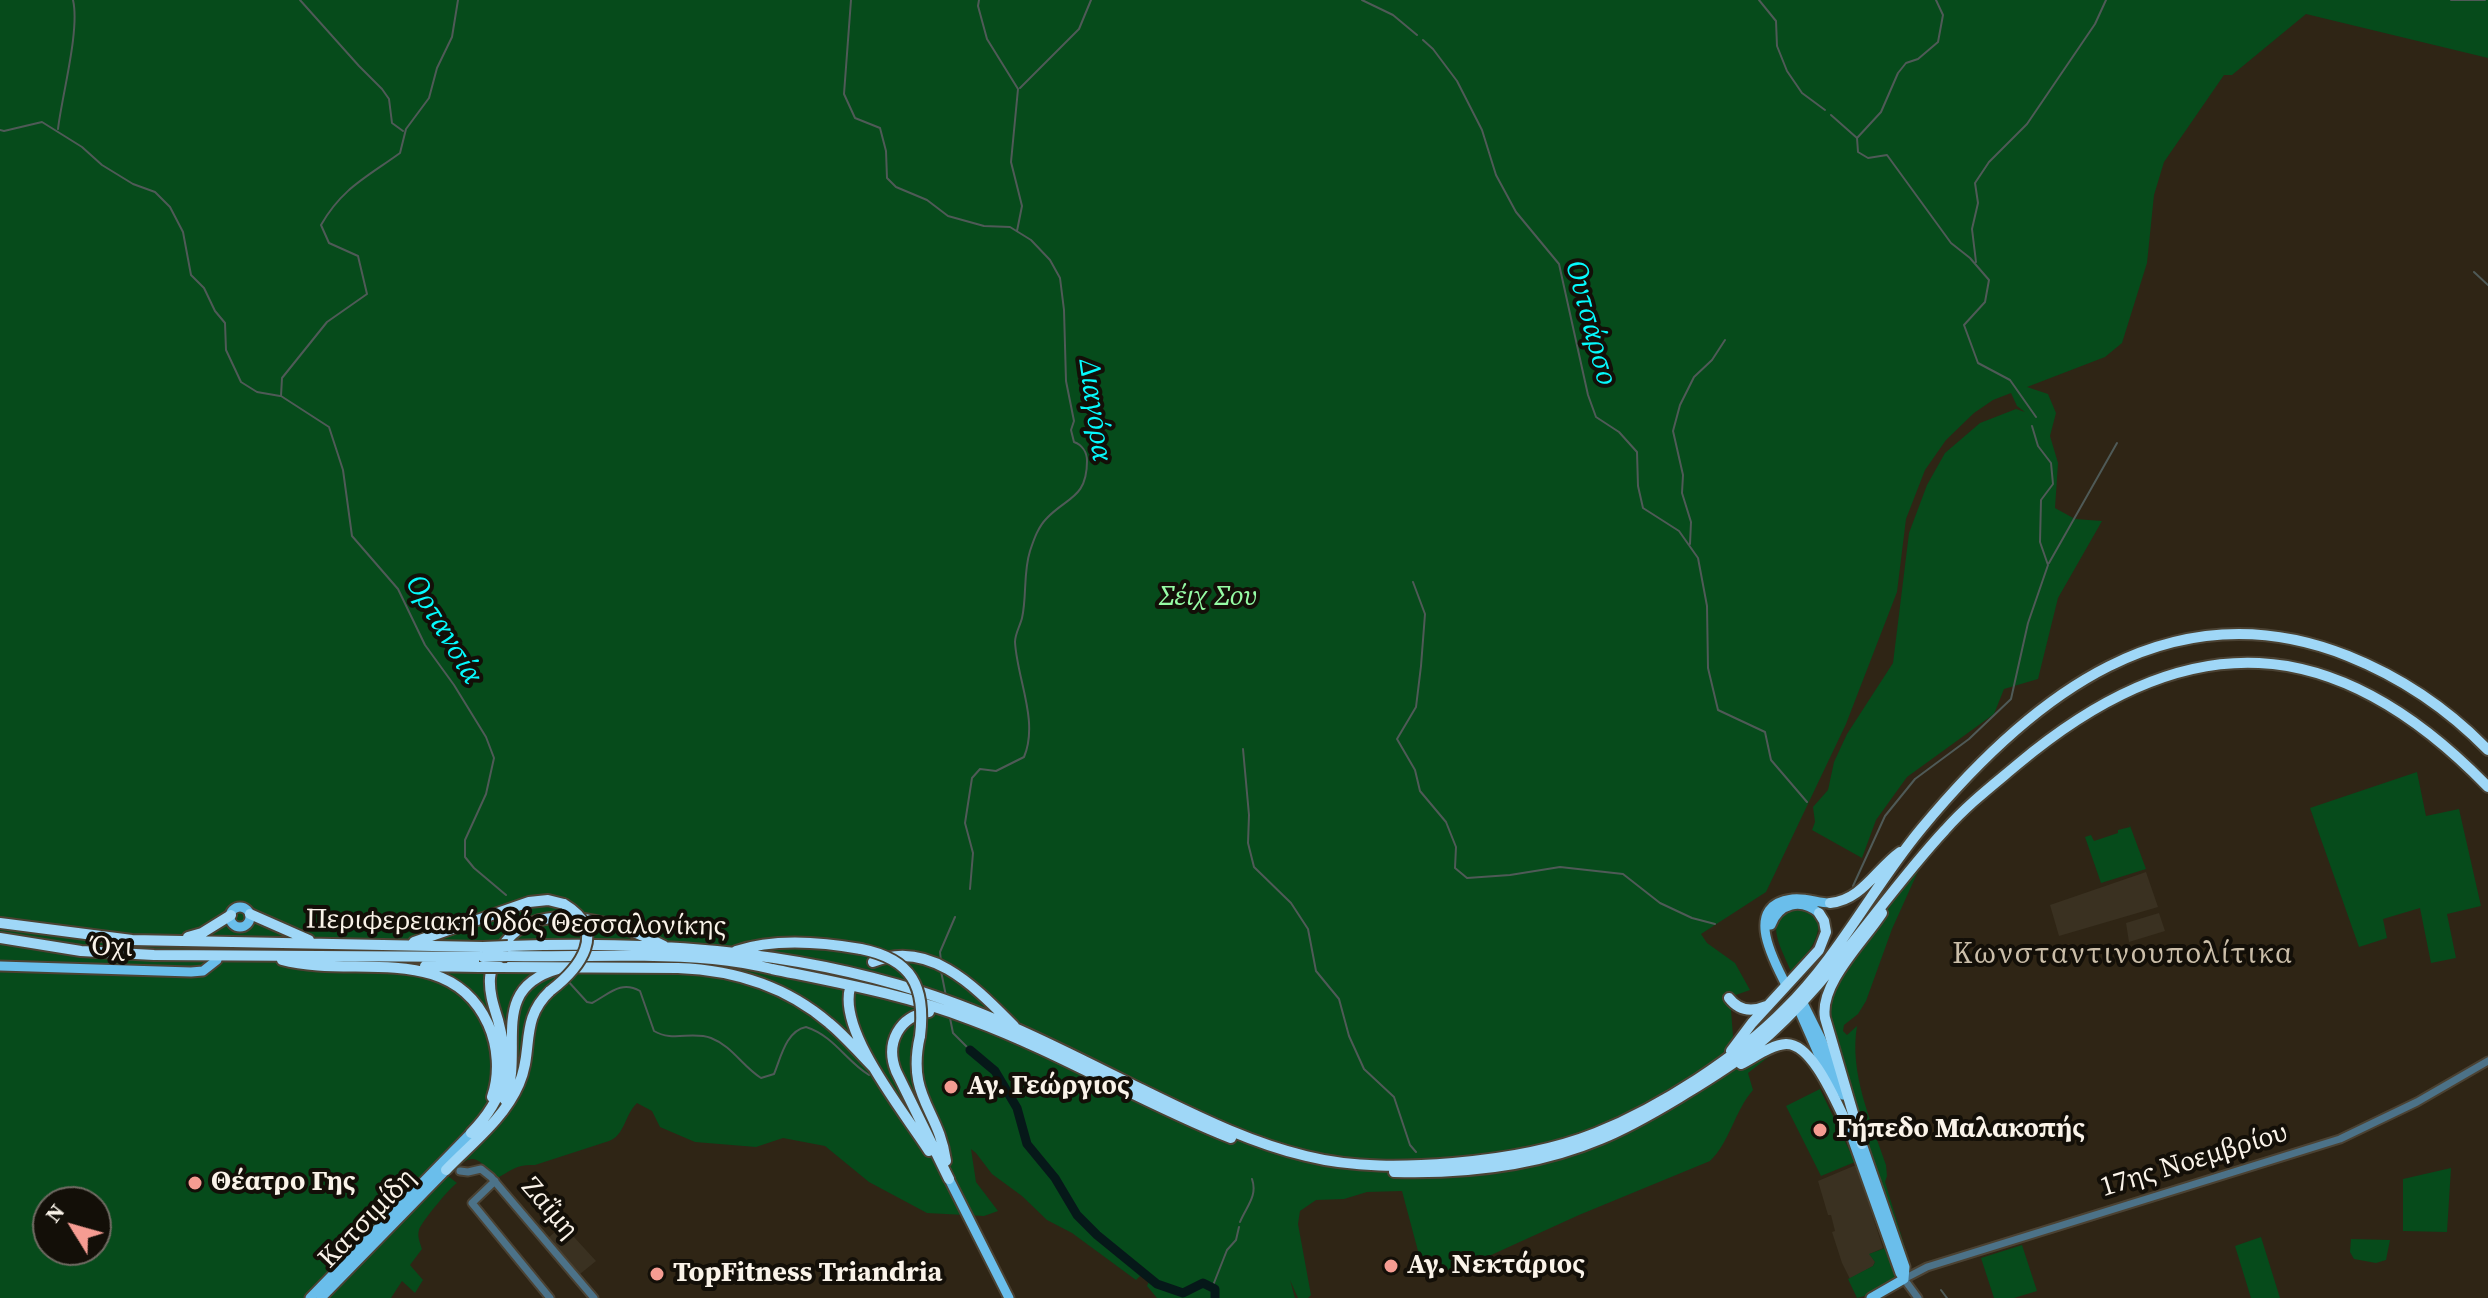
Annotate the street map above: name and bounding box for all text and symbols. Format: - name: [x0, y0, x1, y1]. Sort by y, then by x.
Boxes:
- water label: Ουτσάρσο: [1556, 257, 1624, 389]
- water label: Διαγόρα: [1069, 356, 1119, 464]
- water label: Ορτανσία: [397, 569, 489, 691]
- park label: Σέιχ Σου: [1159, 581, 1257, 615]
- street label: Περιφερειακή Οδός Θεσσαλονίκης: [305, 904, 727, 944]
- street label: Όχι: [89, 930, 133, 966]
- district label: Κωνσταντινουπολίτικα: [1952, 937, 2294, 973]
- place label: Αγ. Γεώργιος: [967, 1070, 1130, 1104]
- marker: Αγ. Γεώργιος: [942, 1078, 960, 1096]
- place label: Γήπεδο Μαλακοπής: [1836, 1113, 2085, 1147]
- street label: 17ης Νοεμβρίου: [2096, 1117, 2292, 1205]
- marker: Γήπεδο Μαλακοπής: [1811, 1121, 1829, 1139]
- street label: Κατσιμίδη: [312, 1162, 424, 1276]
- place label: Θέατρο Γης: [211, 1166, 356, 1200]
- street label: Ζαΐμη: [513, 1171, 585, 1247]
- marker: Θέατρο Γης: [186, 1174, 204, 1192]
- north arrow: [32, 1186, 112, 1266]
- text: N: [38, 1197, 71, 1228]
- place label: Αγ. Νεκτάριος: [1407, 1249, 1585, 1283]
- place label: TopFitness Triandria: [673, 1257, 942, 1291]
- marker: Αγ. Νεκτάριος: [1382, 1257, 1400, 1275]
- marker: TopFitness Triandria: [648, 1265, 666, 1283]

